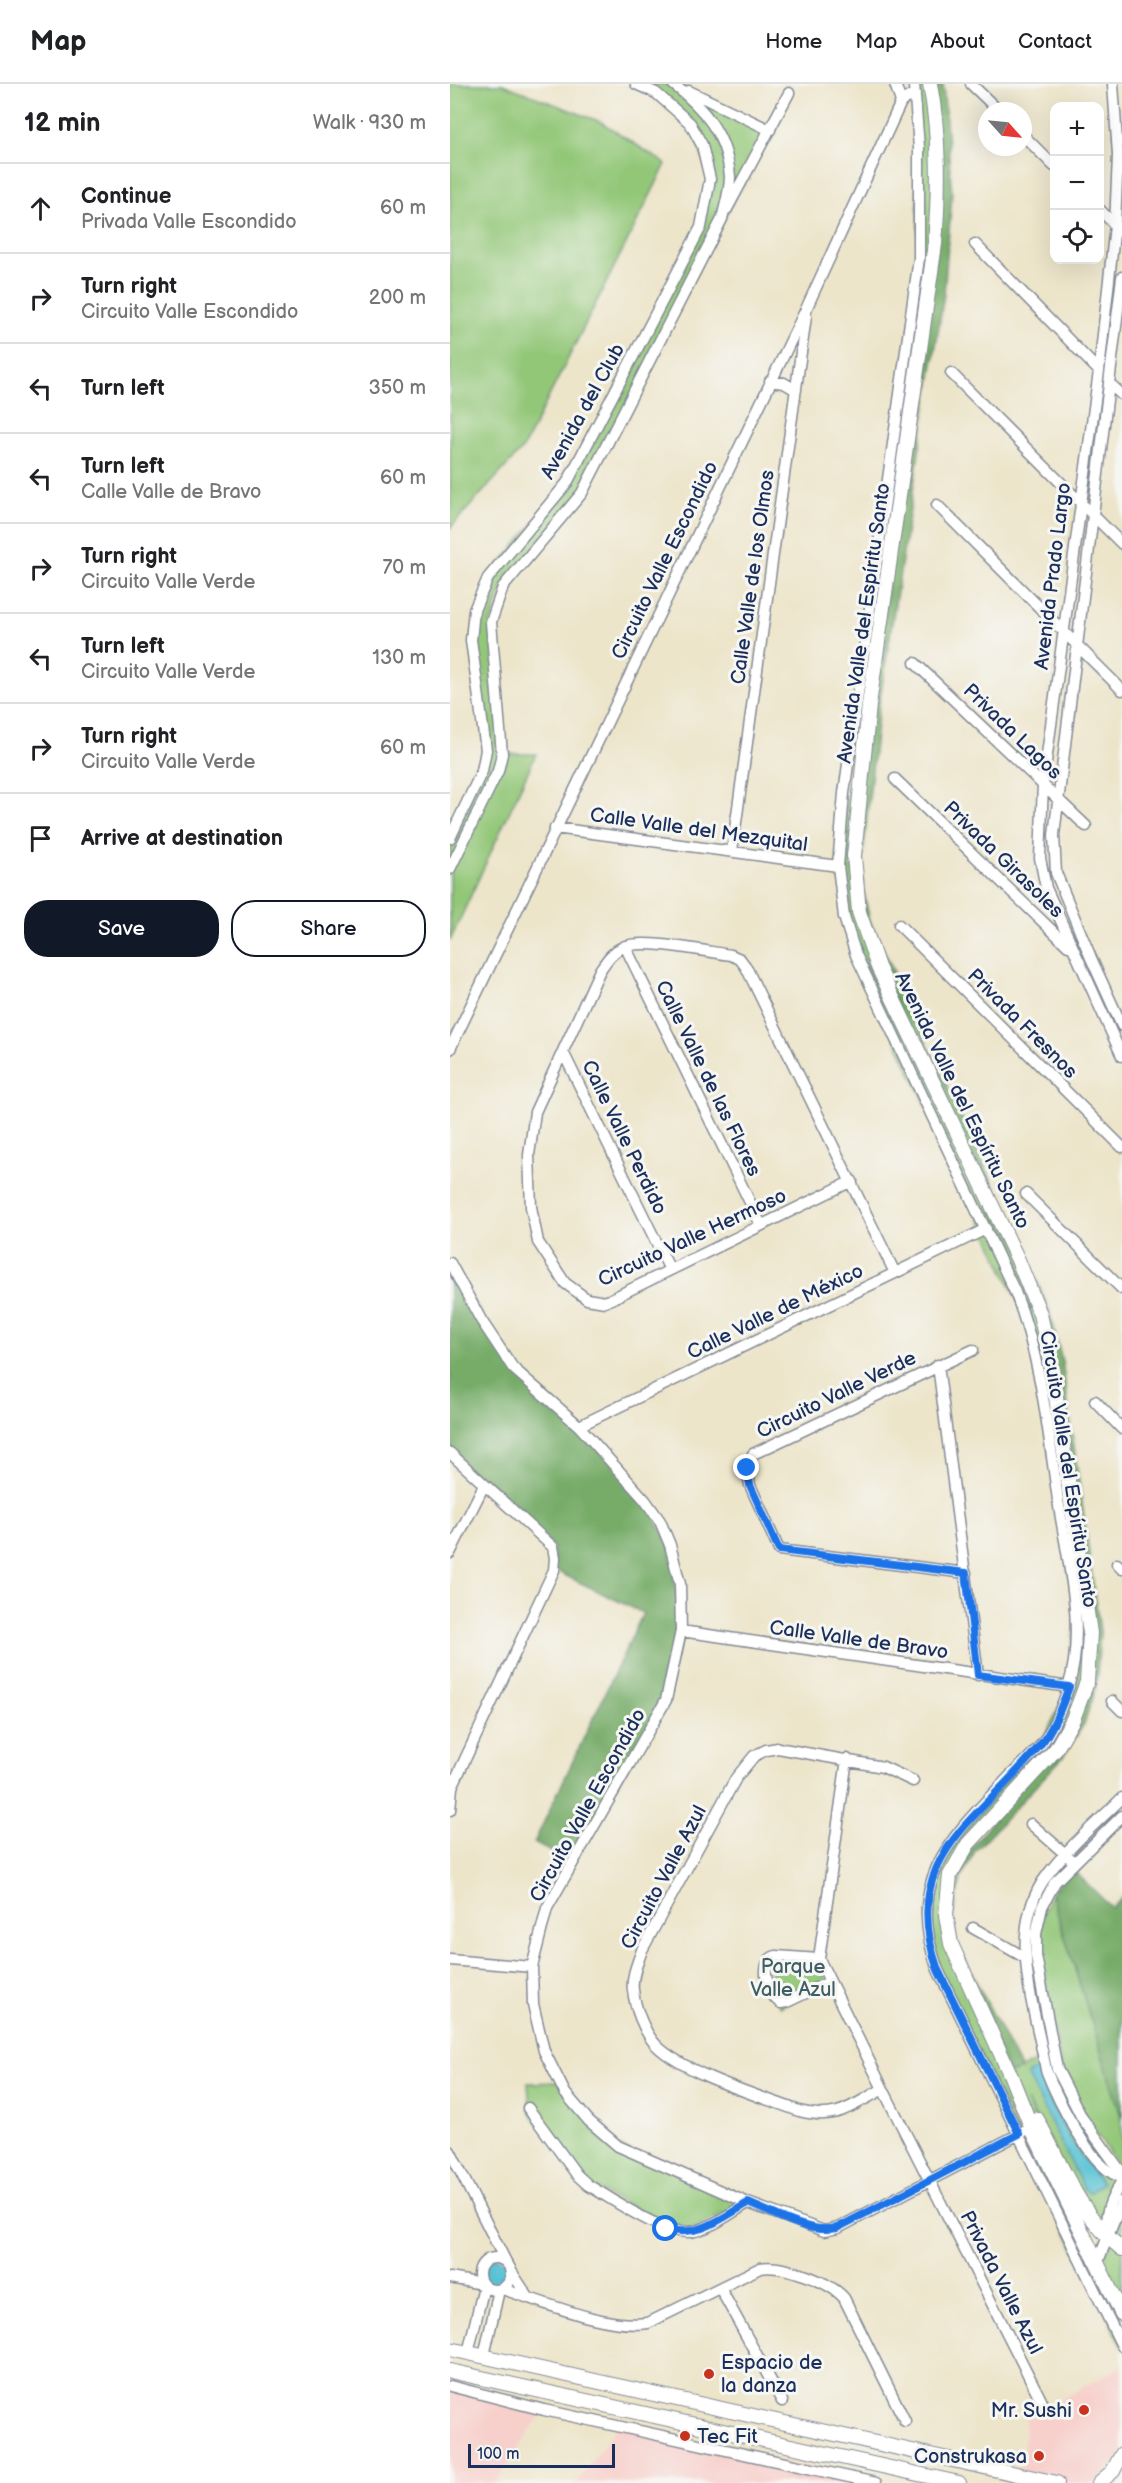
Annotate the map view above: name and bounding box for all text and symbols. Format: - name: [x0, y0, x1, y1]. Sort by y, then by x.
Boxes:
- text: Map: [30, 25, 86, 58]
- text: Home: [765, 29, 822, 54]
- text: Map: [855, 29, 897, 54]
- text: About: [930, 29, 985, 54]
- text: Contact: [1018, 29, 1092, 54]
- north arrow: [978, 102, 1032, 156]
- map controls: [1050, 102, 1104, 264]
- button: +: [1050, 102, 1104, 156]
- text: 12 min: [24, 108, 101, 139]
- text: Walk · 930 m: [313, 111, 426, 135]
- button: −: [1050, 156, 1104, 210]
- text: Continue: [81, 183, 171, 210]
- icon: ahead: [24, 192, 57, 225]
- text: 60 m: [380, 196, 426, 220]
- text: Privada Valle Escondido: [81, 210, 297, 234]
- button: locate: [1050, 210, 1104, 264]
- text: Turn right: [81, 273, 177, 300]
- icon: right: [24, 282, 57, 315]
- text: 200 m: [369, 286, 426, 310]
- text: Circuito Valle Escondido: [81, 300, 298, 324]
- street label: Avenida del Club: [536, 339, 630, 483]
- icon: left: [24, 372, 57, 405]
- text: Turn left: [81, 375, 165, 402]
- text: 350 m: [369, 376, 426, 400]
- text: Turn left: [81, 453, 165, 480]
- street label: Circuito Valle Escondido: [606, 457, 723, 663]
- icon: left: [24, 462, 57, 495]
- text: 60 m: [380, 466, 426, 490]
- street label: Calle Valle de los Olmos: [726, 468, 780, 686]
- text: Calle Valle de Bravo: [81, 480, 261, 504]
- street label: Avenida Valle del Espíritu Santo: [832, 481, 896, 765]
- street label: Avenida Prado Largo: [1030, 481, 1076, 671]
- text: Turn right: [81, 543, 177, 570]
- icon: right: [24, 552, 57, 585]
- text: 70 m: [382, 556, 426, 580]
- text: Circuito Valle Verde: [81, 570, 255, 594]
- text: Turn left: [81, 633, 165, 660]
- icon: left: [24, 642, 57, 675]
- text: 130 m: [372, 646, 426, 670]
- text: Circuito Valle Verde: [81, 660, 255, 684]
- street label: Privada Lagos: [958, 679, 1067, 785]
- text: Turn right: [81, 723, 177, 750]
- icon: right: [24, 732, 57, 765]
- text: 60 m: [380, 736, 426, 760]
- text: Circuito Valle Verde: [81, 750, 255, 774]
- street label: Privada Girasoles: [938, 796, 1068, 923]
- street label: Calle Valle del Mezquital: [588, 803, 809, 857]
- icon: arrive: [24, 822, 57, 855]
- text: Arrive at destination: [81, 825, 283, 852]
- button: Save: [24, 900, 219, 957]
- button: Share: [231, 900, 426, 957]
- street label: Privada Fresnos: [962, 964, 1082, 1084]
- street label: Avenida Valle del Espíritu Santo: [889, 968, 1035, 1233]
- street label: Calle Valle de las Flores: [650, 977, 766, 1180]
- street label: Calle Valle Perdido: [576, 1056, 672, 1218]
- street label: Circuito Valle Hermoso: [594, 1184, 790, 1292]
- street label: Calle Valle de México: [683, 1259, 867, 1365]
- street label: Circuito Valle del Espíritu Santo: [1034, 1329, 1102, 1609]
- street label: Circuito Valle Verde: [753, 1346, 920, 1444]
- route end: [733, 1454, 759, 1480]
- street label: Calle Valle de Bravo: [768, 1616, 950, 1664]
- street label: Circuito Valle Escondido: [525, 1705, 651, 1906]
- street label: Circuito Valle Azul: [616, 1801, 712, 1953]
- park label: Parque Valle Azul: [750, 1955, 836, 2002]
- street label: Privada Valle Azul: [955, 2207, 1048, 2358]
- route start: [652, 2215, 678, 2241]
- place label: Espacio de la danza: [721, 2351, 823, 2398]
- marker: Espacio de la danza: [702, 2367, 716, 2381]
- place label: Mr. Sushi: [991, 2399, 1072, 2423]
- marker: Mr. Sushi: [1077, 2403, 1091, 2417]
- place label: Tec Fit: [697, 2425, 758, 2449]
- marker: Tec Fit: [678, 2429, 692, 2443]
- scale bar: [468, 2441, 615, 2468]
- text: 100 m: [477, 2445, 520, 2464]
- place label: Construkasa: [914, 2445, 1027, 2469]
- marker: Construkasa: [1032, 2449, 1046, 2463]

